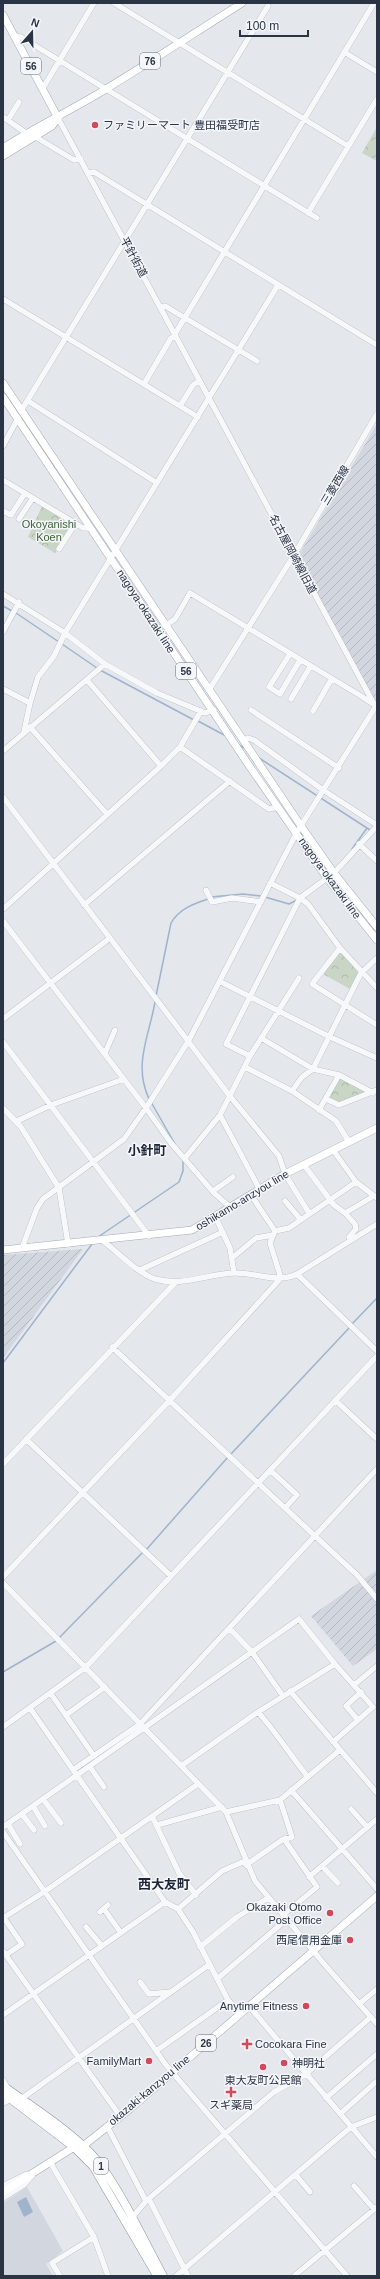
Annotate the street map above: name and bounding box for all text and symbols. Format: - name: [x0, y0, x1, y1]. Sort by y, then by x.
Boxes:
- north arrow: [12, 12, 52, 52]
- scale bar: [240, 12, 308, 38]
- text: N: [30, 16, 41, 30]
- text: 100 m: [246, 19, 279, 33]
- road number: 76: [140, 53, 160, 69]
- road number: 56: [21, 58, 41, 74]
- place label: ファミリーマート 豊田福受町店: [103, 119, 260, 131]
- marker: ファミリーマート 豊田福受町店: [90, 120, 100, 130]
- street label: 平針街道: [118, 235, 150, 279]
- street label: 三菱西線: [319, 463, 351, 507]
- street label: 名古屋岡崎線旧道: [267, 512, 319, 596]
- park label: Okoyanishi Koen: [22, 518, 76, 543]
- street label: nagoya-okazaki line: [114, 567, 178, 655]
- road number: 56: [176, 663, 196, 679]
- street label: nagoya-okazaki line: [297, 835, 363, 921]
- district label: 小針町: [127, 1143, 167, 1158]
- street label: oshikamo-anzyou line: [193, 1167, 291, 1233]
- district label: 西大友町: [138, 1877, 190, 1892]
- place label: Okazaki Otomo Post Office: [246, 1901, 322, 1926]
- marker: Okazaki Otomo Post Office: [325, 1908, 335, 1918]
- place label: 西尾信用金庫: [276, 1934, 342, 1946]
- marker: 西尾信用金庫: [345, 1935, 355, 1945]
- place label: Anytime Fitness: [220, 2000, 298, 2012]
- marker: Anytime Fitness: [301, 2001, 311, 2011]
- road number: 26: [196, 2035, 216, 2051]
- place label: Cocokara Fine: [255, 2038, 327, 2050]
- marker: Cocokara Fine: [242, 2039, 252, 2049]
- street label: okazaki-kanzyou line: [106, 2053, 192, 2127]
- place label: FamilyMart: [87, 2055, 141, 2067]
- marker: FamilyMart: [144, 2056, 154, 2066]
- place label: 神明社: [292, 2057, 325, 2069]
- marker: 神明社: [279, 2058, 289, 2068]
- marker: 東大友町公民館: [258, 2062, 268, 2072]
- place label: 東大友町公民館: [225, 2074, 302, 2086]
- marker: スギ薬局: [226, 2087, 236, 2097]
- place label: スギ薬局: [209, 2099, 253, 2111]
- road number: 1: [94, 2158, 108, 2174]

